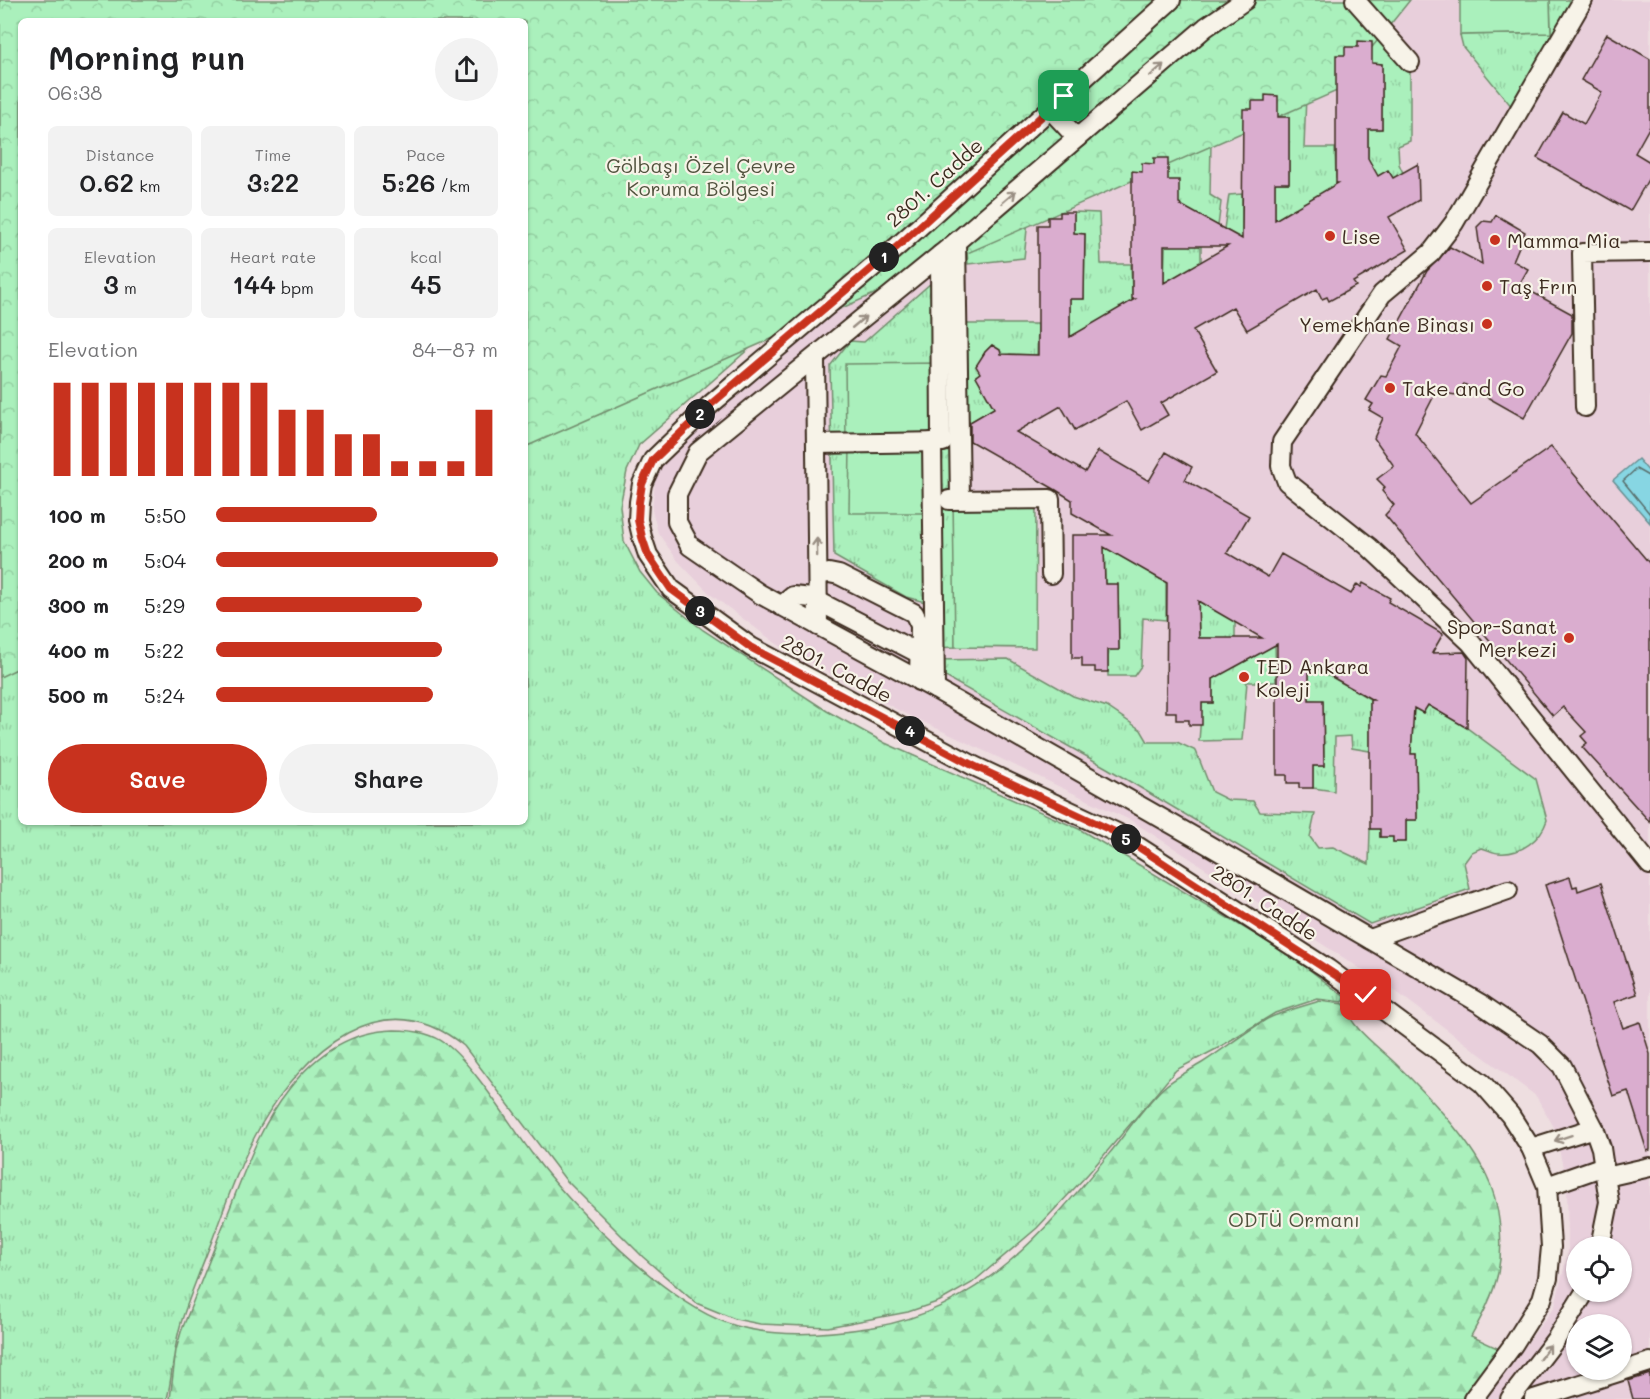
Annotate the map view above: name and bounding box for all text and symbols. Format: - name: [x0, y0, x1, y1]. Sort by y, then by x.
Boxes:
- text: Morning run: [48, 35, 245, 78]
- button: share: [435, 38, 498, 101]
- one-way arrow: [1149, 63, 1164, 77]
- pin: [1038, 70, 1089, 121]
- text: 06:38: [48, 79, 102, 105]
- icon: arrive: [1047, 79, 1080, 112]
- street label: 2801. Cadde: [880, 132, 988, 232]
- text: Distance: [86, 144, 154, 165]
- text: Time: [255, 144, 291, 165]
- text: Pace: [406, 144, 446, 165]
- park label: Gölbaşı Özel Çevre Koruma Bölgesi: [606, 152, 796, 201]
- text: 0.62: [79, 165, 134, 199]
- text: 3:22: [247, 165, 299, 199]
- text: 5:26: [382, 165, 435, 199]
- text: km: [134, 175, 161, 196]
- text: /km: [435, 175, 470, 196]
- one-way arrow: [1001, 190, 1016, 204]
- place label: Lise: [1342, 223, 1381, 249]
- place label: Mamma Mia: [1507, 227, 1621, 253]
- marker: Lise: [1323, 229, 1337, 243]
- marker: Mamma Mia: [1488, 233, 1502, 247]
- pin: 1: [869, 242, 899, 272]
- text: Elevation: [84, 246, 156, 267]
- text: Heart rate: [230, 246, 316, 267]
- text: kcal: [410, 246, 442, 267]
- text: 1: [880, 246, 888, 267]
- text: 3: [103, 267, 119, 301]
- text: 144: [232, 267, 276, 301]
- text: 45: [410, 267, 442, 301]
- place label: Taş Frın: [1499, 273, 1577, 299]
- text: m: [119, 277, 137, 298]
- text: bpm: [276, 277, 314, 298]
- marker: Taş Frın: [1480, 279, 1494, 293]
- place label: Yemekhane Binası: [1299, 311, 1475, 337]
- one-way arrow: [851, 316, 867, 329]
- marker: Yemekhane Binası: [1480, 317, 1494, 331]
- text: Elevation: [48, 336, 138, 362]
- text: 84–87 m: [412, 336, 498, 362]
- place label: Take and Go: [1402, 375, 1524, 401]
- marker: Take and Go: [1383, 381, 1397, 395]
- pin: 2: [685, 399, 715, 429]
- text: 2: [696, 403, 704, 424]
- text: 100 m: [48, 502, 106, 528]
- text: 5:50: [144, 502, 186, 528]
- one-way arrow: [812, 537, 823, 557]
- text: 200 m: [48, 547, 108, 573]
- text: 5:04: [144, 547, 186, 573]
- text: 300 m: [48, 592, 109, 618]
- text: 5:29: [144, 592, 185, 618]
- pin: 3: [685, 596, 715, 626]
- text: 3: [695, 600, 705, 621]
- place label: Spor-Sanat Merkezi: [1447, 613, 1557, 662]
- street label: 2801. Cadde: [777, 628, 897, 708]
- marker: Spor-Sanat Merkezi: [1562, 631, 1576, 645]
- text: 400 m: [48, 637, 109, 663]
- text: 5:22: [144, 637, 184, 663]
- place label: TED Ankara Koleji: [1256, 653, 1369, 702]
- marker: TED Ankara Koleji: [1237, 670, 1251, 684]
- text: 500 m: [48, 682, 108, 708]
- text: 5:24: [144, 682, 185, 708]
- pin: 4: [895, 716, 925, 746]
- text: 4: [905, 720, 915, 741]
- button: Save: [48, 744, 267, 813]
- button: Share: [279, 744, 498, 813]
- pin: 5: [1111, 824, 1141, 854]
- text: 5: [1121, 828, 1131, 849]
- street label: 2801. Cadde: [1207, 858, 1323, 946]
- pin: [1340, 969, 1391, 1020]
- icon: check: [1349, 978, 1382, 1011]
- one-way arrow: [1554, 1134, 1573, 1145]
- park label: ODTÜ Ormanı: [1228, 1206, 1360, 1232]
- map controls: [1566, 1236, 1632, 1380]
- button: locate: [1566, 1236, 1632, 1302]
- button: layers: [1566, 1314, 1632, 1380]
- one-way arrow: [1539, 1345, 1552, 1361]

